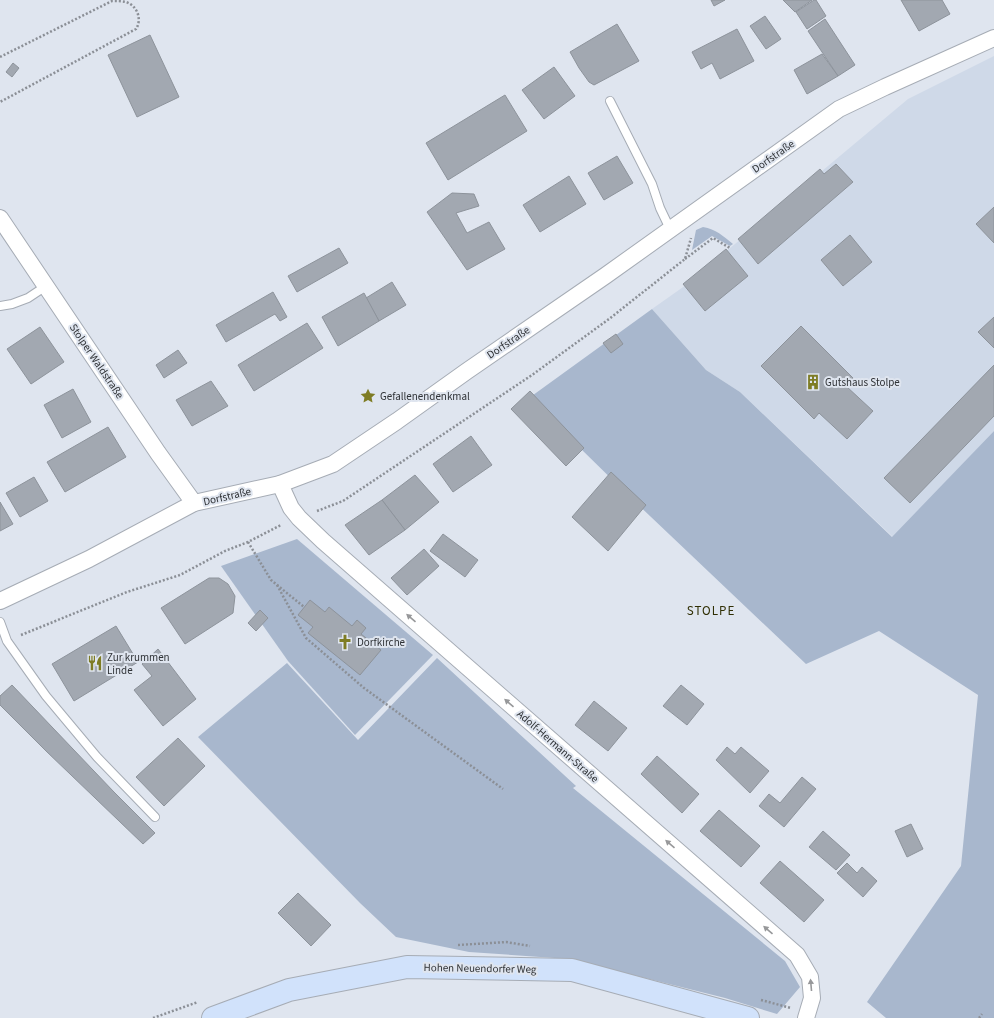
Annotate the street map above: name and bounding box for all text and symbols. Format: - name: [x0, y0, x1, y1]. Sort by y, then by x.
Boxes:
- street label: Dorfstraße: [749, 136, 798, 177]
- street label: Stolper Waldstraße: [66, 321, 128, 402]
- street label: Dorfstraße: [484, 322, 533, 362]
- building icon: Gutshaus Stolpe: [804, 373, 822, 391]
- place label: Gutshaus Stolpe: [825, 375, 900, 390]
- place icon: Gefallenendenkmal: [359, 387, 377, 405]
- place label: Gefallenendenkmal: [380, 389, 470, 404]
- street label: Dorfstraße: [202, 484, 253, 509]
- district label: STOLPE: [687, 602, 735, 620]
- one-way arrow: [406, 613, 416, 623]
- church icon: Dorfkirche: [336, 633, 354, 651]
- place label: Dorfkirche: [357, 635, 406, 650]
- place label: Zur krummen Linde: [107, 650, 170, 678]
- restaurant icon: Zur krummen Linde: [86, 654, 104, 672]
- one-way arrow: [503, 699, 514, 708]
- street label: Adolf-Hermann-Straße: [514, 707, 602, 786]
- one-way arrow: [665, 839, 675, 849]
- one-way arrow: [763, 925, 773, 934]
- street label: Hohen Neuendorfer Weg: [423, 960, 537, 977]
- one-way arrow: [808, 979, 814, 991]

